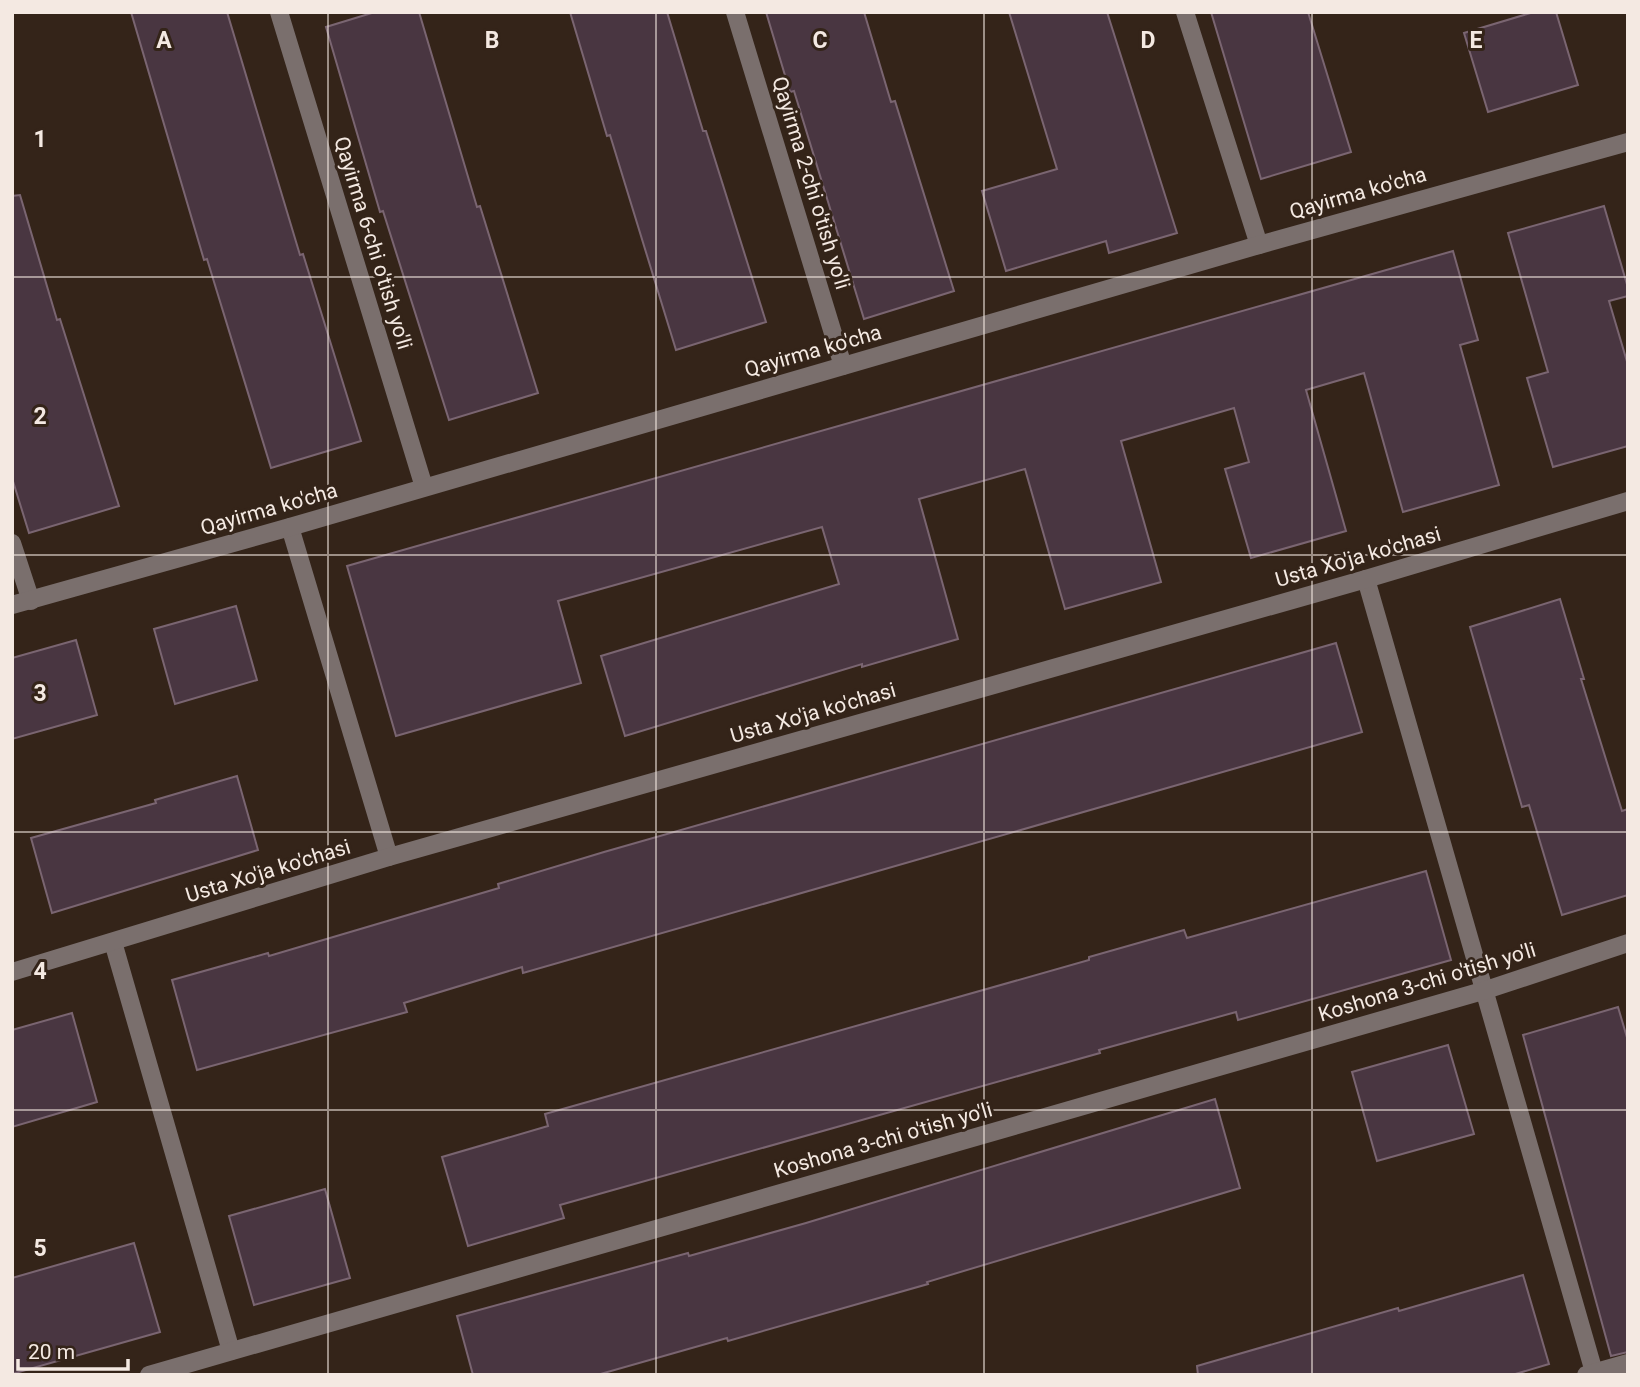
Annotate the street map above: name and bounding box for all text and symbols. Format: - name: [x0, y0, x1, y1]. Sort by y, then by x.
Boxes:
- text: A: [156, 27, 172, 54]
- text: B: [485, 27, 499, 54]
- text: C: [812, 27, 828, 54]
- text: D: [1141, 27, 1155, 54]
- text: E: [1470, 27, 1483, 54]
- street label: Qayirma 2-chi o'tish yo'li: [767, 74, 855, 292]
- text: 1: [33, 126, 47, 153]
- street label: Qayirma 6-chi o'tish yo'li: [329, 134, 417, 352]
- street label: Qayirma ko'cha: [1287, 162, 1429, 224]
- street label: Qayirma ko'cha: [742, 320, 884, 382]
- text: 2: [33, 403, 47, 430]
- street label: Qayirma ko'cha: [198, 478, 340, 540]
- street label: Usta Xo'ja ko'chasi: [1272, 522, 1444, 592]
- street label: Usta Xo'ja ko'chasi: [727, 678, 899, 748]
- text: 3: [33, 680, 47, 707]
- street label: Usta Xo'ja ko'chasi: [183, 835, 353, 907]
- street label: Koshona 3-chi o'tish yo'li: [1315, 937, 1539, 1027]
- text: 4: [33, 958, 47, 985]
- street label: Koshona 3-chi o'tish yo'li: [771, 1097, 995, 1183]
- text: 5: [33, 1235, 47, 1262]
- scale bar: [18, 1328, 128, 1372]
- text: 20 m: [28, 1340, 75, 1364]

